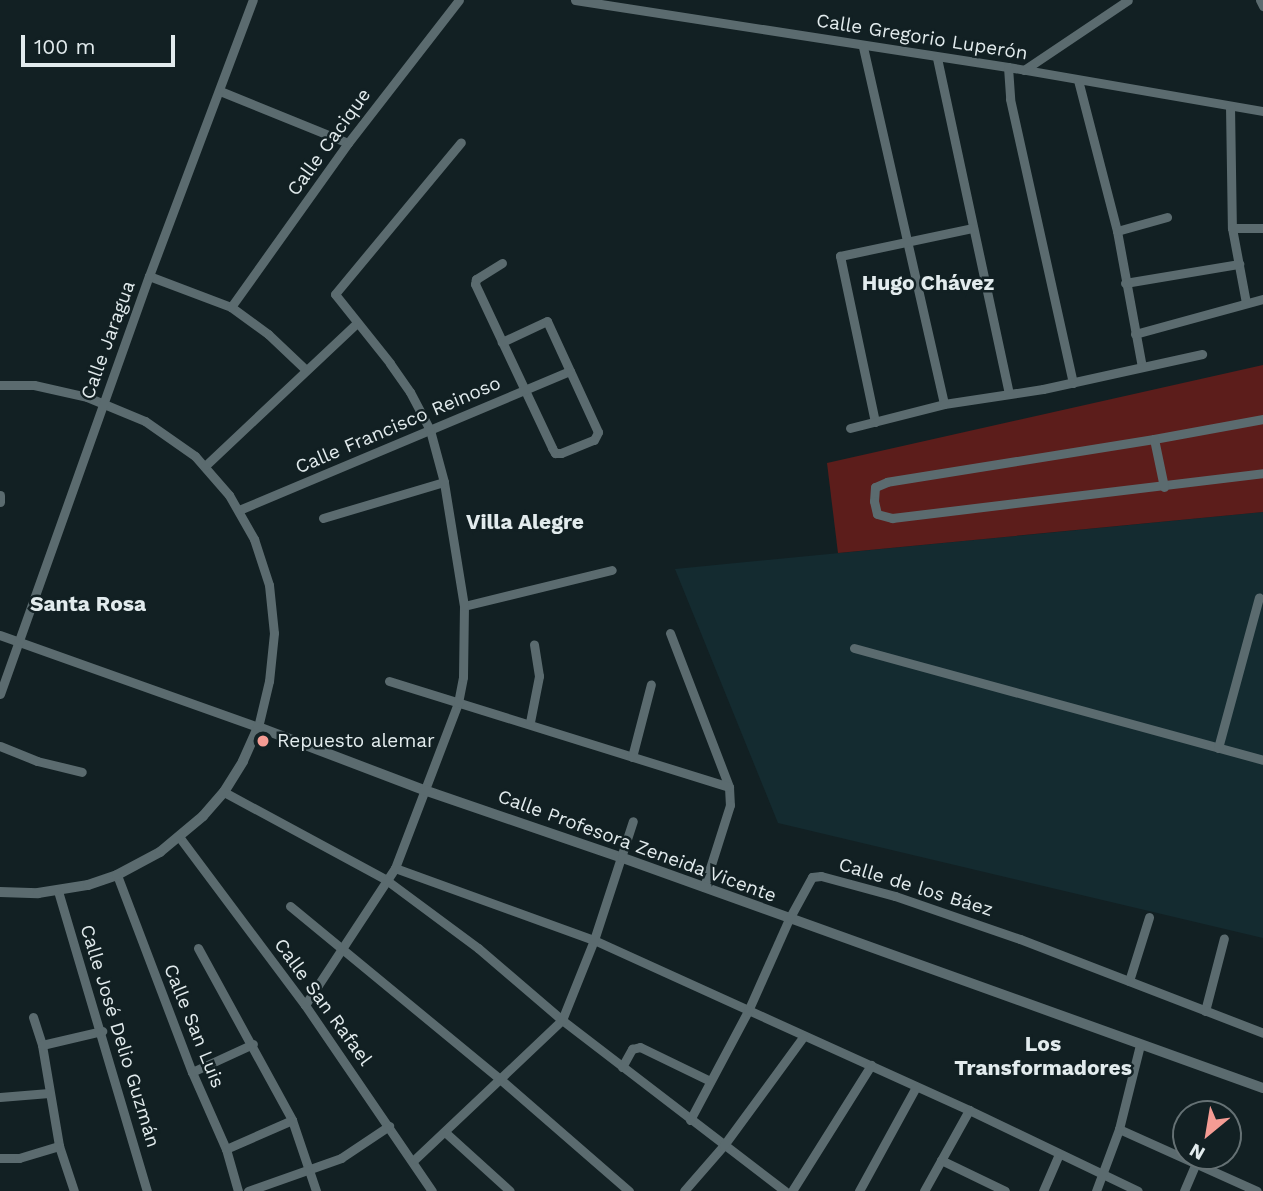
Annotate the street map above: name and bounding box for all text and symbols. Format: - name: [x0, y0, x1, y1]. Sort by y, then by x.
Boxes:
- street label: Calle Gregorio Luperón: [815, 9, 1029, 65]
- scale bar: [24, 21, 178, 65]
- text: 100 m: [34, 34, 96, 59]
- street label: Calle Cacique: [282, 84, 376, 200]
- district label: Hugo Chávez: [862, 270, 994, 296]
- street label: Calle Jaragua: [76, 277, 140, 403]
- street label: Calle Francisco Reinoso: [292, 371, 504, 479]
- district label: Villa Alegre: [466, 509, 584, 535]
- district label: Santa Rosa: [30, 591, 146, 617]
- place label: Repuesto alemar: [277, 730, 435, 752]
- marker: Repuesto alemar: [255, 733, 271, 749]
- street label: Calle Profesora Zeneida Vicente: [494, 785, 780, 907]
- street label: Calle de los Báez: [836, 853, 996, 921]
- street label: Calle José Delio Guzmán: [75, 922, 165, 1150]
- street label: Calle San Rafael: [269, 934, 377, 1070]
- street label: Calle San Luis: [159, 961, 229, 1091]
- district label: Los Transformadores: [954, 1031, 1132, 1081]
- north arrow: [1172, 1100, 1242, 1170]
- text: N: [1185, 1138, 1209, 1165]

